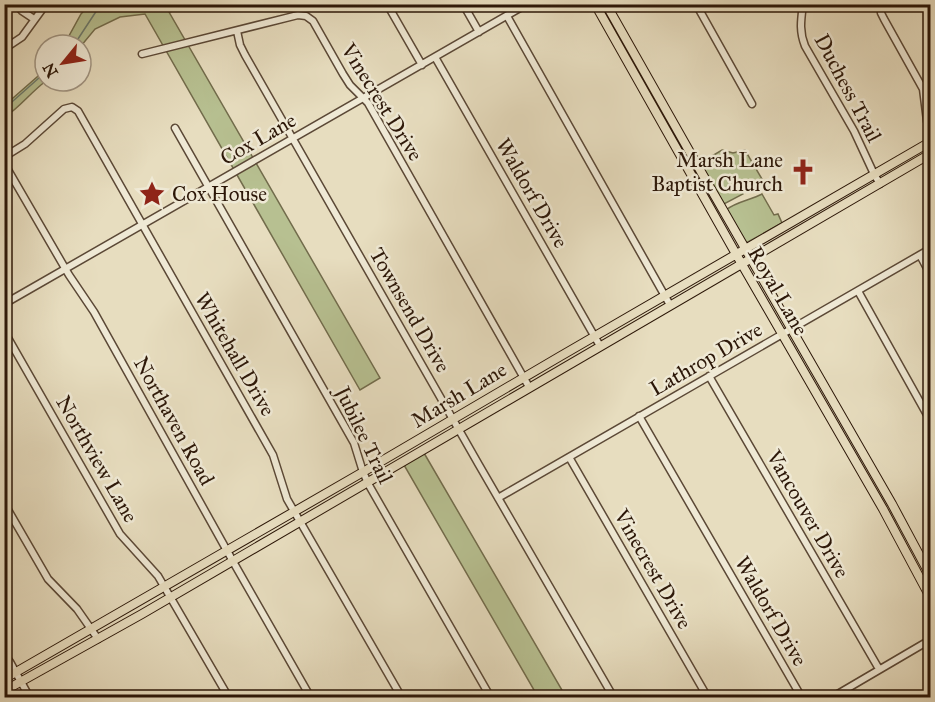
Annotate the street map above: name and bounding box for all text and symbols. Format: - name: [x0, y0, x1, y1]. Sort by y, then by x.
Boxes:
- street label: Duchess Trail: [809, 29, 888, 147]
- north arrow: [33, 33, 93, 93]
- street label: Vinecrest Drive: [335, 37, 429, 166]
- text: N: [39, 59, 62, 81]
- street label: Cox Lane: [215, 107, 301, 171]
- street label: Waldorf Drive: [490, 133, 574, 253]
- place label: Marsh Lane Baptist Church: [652, 147, 783, 197]
- church icon: Marsh Lane Baptist Church: [788, 157, 818, 187]
- place icon: Cox House: [137, 179, 167, 209]
- place label: Cox House: [172, 181, 267, 207]
- street label: Royal Lane: [742, 242, 814, 340]
- street label: Townsend Drive: [364, 243, 456, 377]
- street label: Whitehall Drive: [189, 288, 281, 421]
- street label: Lathrop Drive: [645, 316, 767, 402]
- street label: Northaven Road: [128, 352, 220, 490]
- street label: Marsh Lane: [407, 356, 512, 434]
- street label: Jubilee Trail: [328, 380, 399, 488]
- street label: Northview Lane: [50, 391, 144, 527]
- street label: Vancouver Drive: [760, 445, 855, 583]
- street label: Vinecrest Drive: [608, 504, 698, 634]
- street label: Waldorf Drive: [729, 551, 813, 671]

